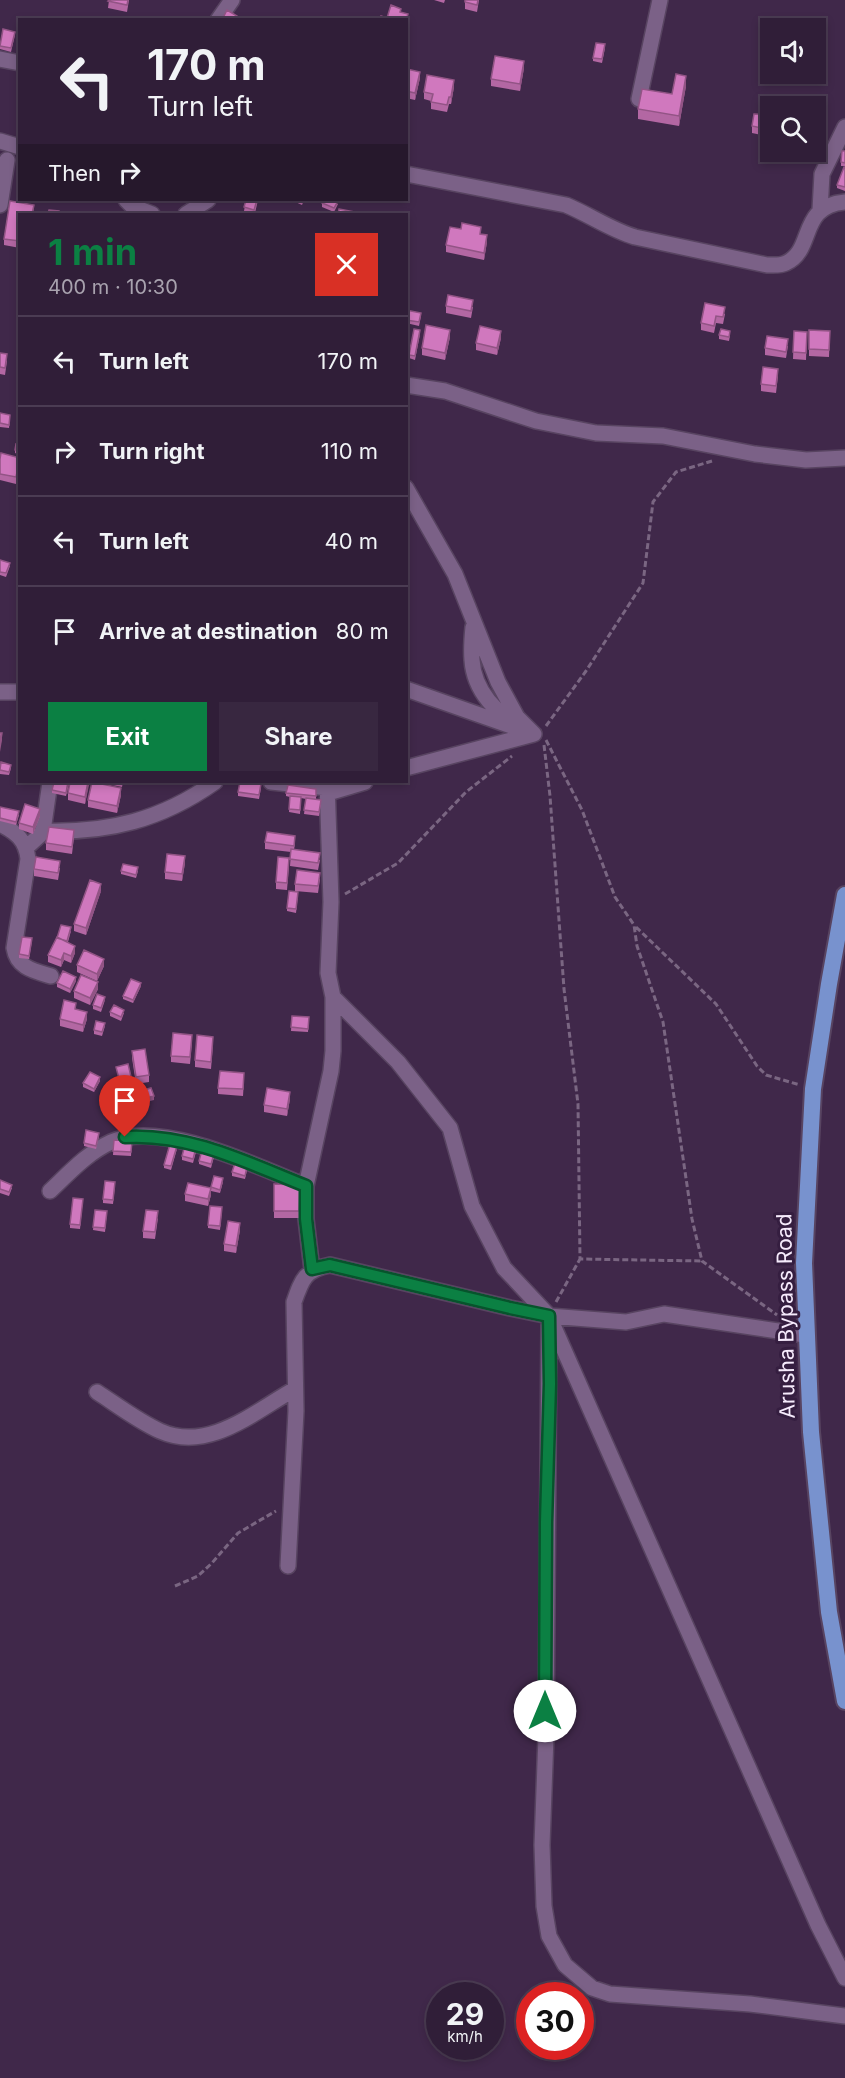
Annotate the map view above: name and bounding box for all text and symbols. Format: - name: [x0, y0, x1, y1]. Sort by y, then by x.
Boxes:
- map controls: [760, 18, 826, 162]
- button: sound: [760, 18, 826, 84]
- text: 170 m: [147, 39, 265, 90]
- icon: left: [48, 42, 126, 120]
- text: Turn left: [147, 90, 253, 123]
- button: search: [760, 96, 826, 162]
- icon: right: [113, 156, 146, 189]
- text: Then: [48, 160, 101, 186]
- text: 1 min: [48, 230, 137, 274]
- button: close: [315, 233, 378, 296]
- text: 400 m · 10:30: [48, 275, 178, 299]
- icon: left: [48, 345, 81, 378]
- text: Turn left: [99, 348, 189, 374]
- text: 170 m: [318, 348, 378, 374]
- icon: right: [48, 435, 81, 468]
- text: Turn right: [99, 438, 205, 464]
- text: 110 m: [321, 438, 378, 464]
- icon: left: [48, 525, 81, 558]
- text: Turn left: [99, 528, 189, 554]
- text: 40 m: [324, 528, 378, 554]
- icon: arrive: [48, 615, 81, 648]
- text: Arrive at destination: [99, 618, 318, 644]
- text: 80 m: [336, 618, 389, 644]
- button: Exit: [48, 702, 207, 771]
- button: Share: [219, 702, 378, 771]
- pin: [99, 1075, 150, 1137]
- icon: arrive: [108, 1084, 141, 1117]
- street label: Arusha Bypass Road: [771, 1213, 800, 1419]
- position arrow: [513, 1679, 577, 1743]
- speed limit sign: 30: [516, 1982, 594, 2060]
- text: 29: [446, 1996, 484, 2032]
- text: km/h: [447, 2027, 483, 2046]

